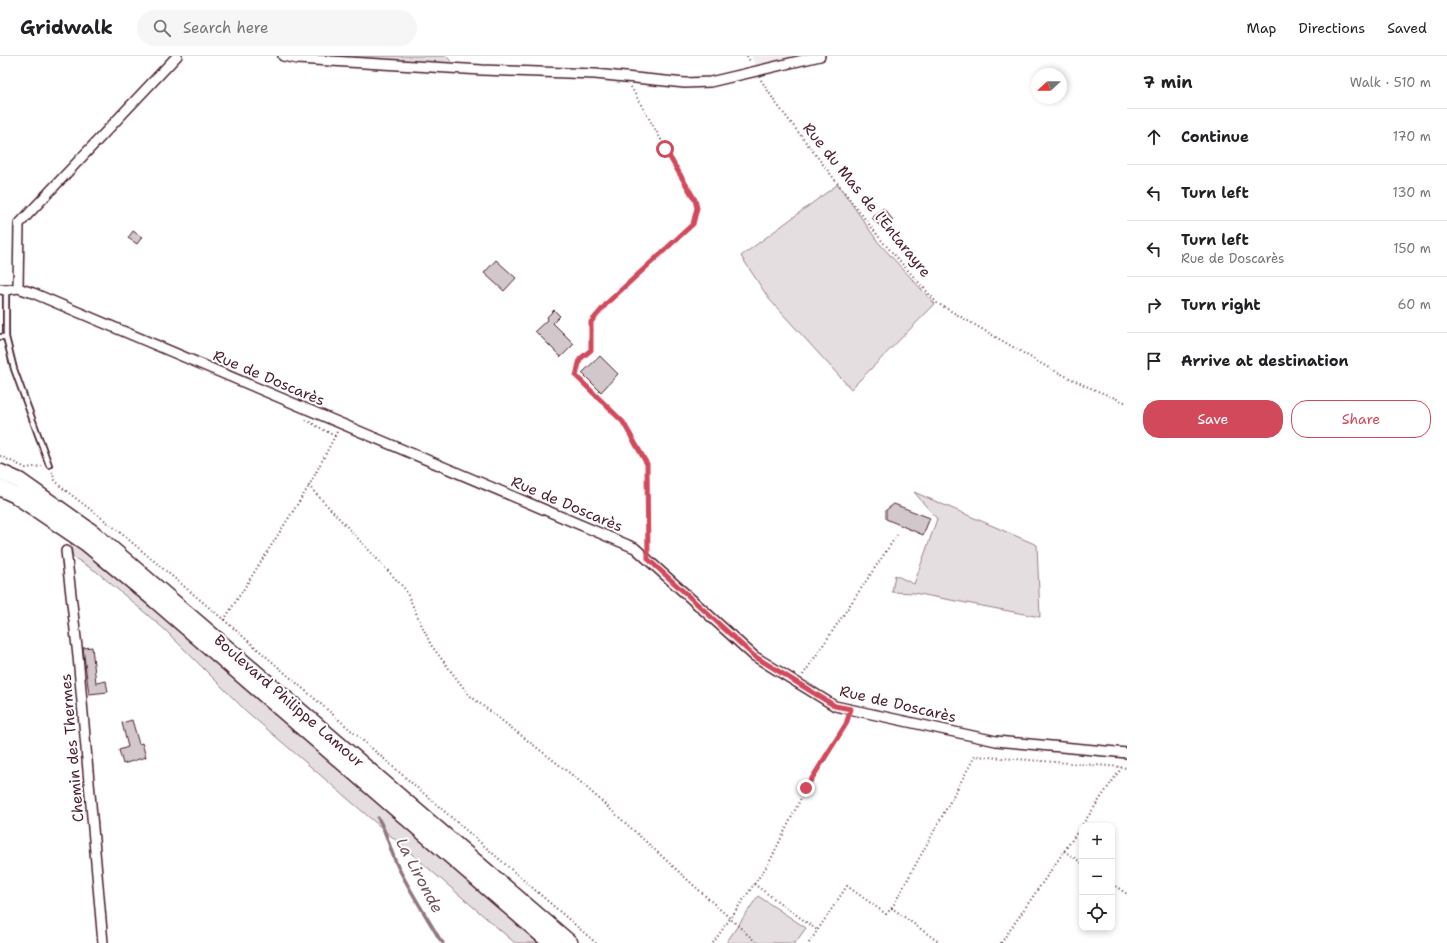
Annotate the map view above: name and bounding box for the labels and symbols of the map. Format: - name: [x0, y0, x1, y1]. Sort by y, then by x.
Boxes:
- north arrow: [1031, 68, 1067, 104]
- street label: Rue du Mas de l'Entarayre: [798, 119, 936, 281]
- route start: [656, 140, 674, 158]
- street label: Rue de Doscarès: [210, 345, 328, 411]
- street label: Rue de Doscarès: [508, 471, 626, 537]
- street label: Boulevard Philippe Lamour: [210, 630, 368, 772]
- street label: Chemin des Thermes: [56, 673, 88, 823]
- street label: Rue de Doscarès: [838, 681, 958, 727]
- route end: [797, 779, 815, 797]
- water label: La Lironde: [391, 834, 448, 916]

